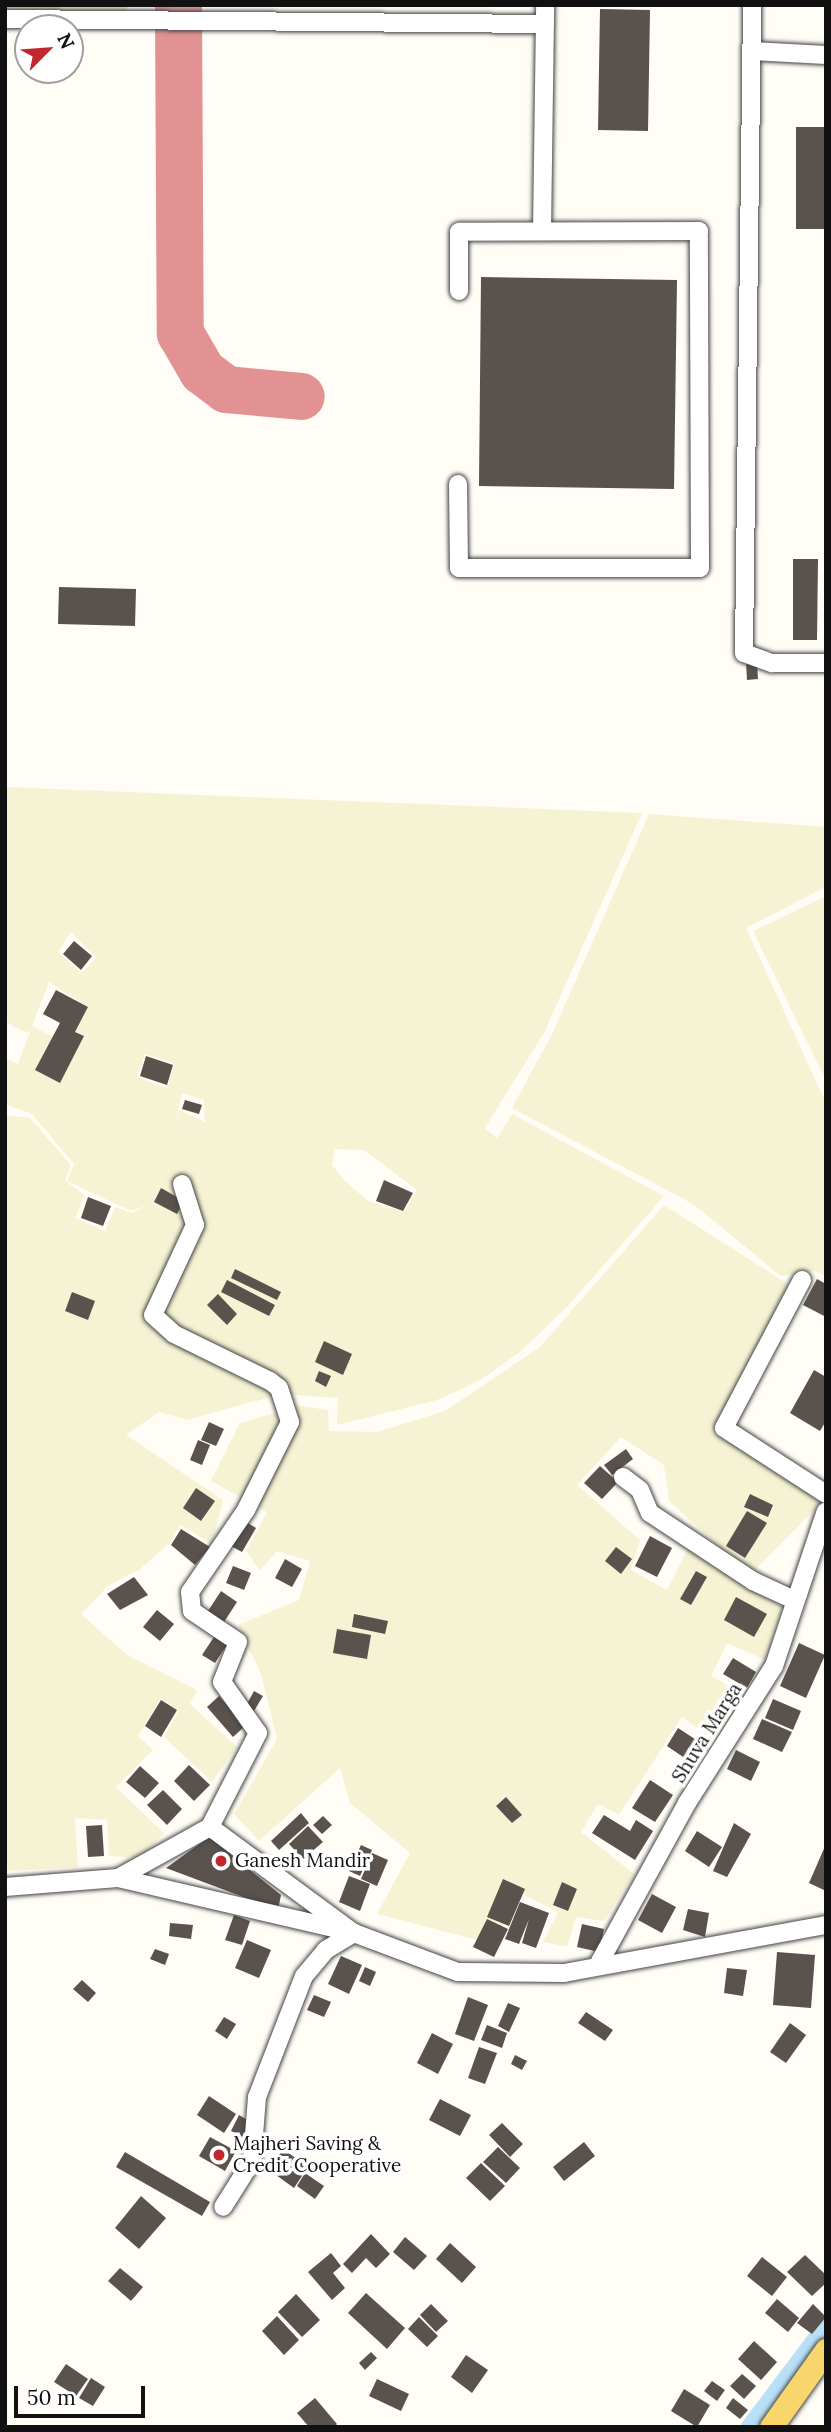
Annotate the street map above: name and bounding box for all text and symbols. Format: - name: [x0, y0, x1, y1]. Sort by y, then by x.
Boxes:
- north arrow: [14, 14, 84, 84]
- text: N: [52, 29, 80, 53]
- street label: Shuva Marga: [667, 1679, 747, 1787]
- place label: Ganesh Mandir: [235, 1850, 370, 1872]
- marker: Ganesh Mandir: [213, 1853, 229, 1869]
- place label: Majheri Saving & Credit Cooperative: [233, 2133, 401, 2177]
- marker: Majheri Saving & Credit Cooperative: [211, 2147, 227, 2163]
- scale bar: [18, 2372, 149, 2416]
- text: 50 m: [27, 2384, 76, 2411]

